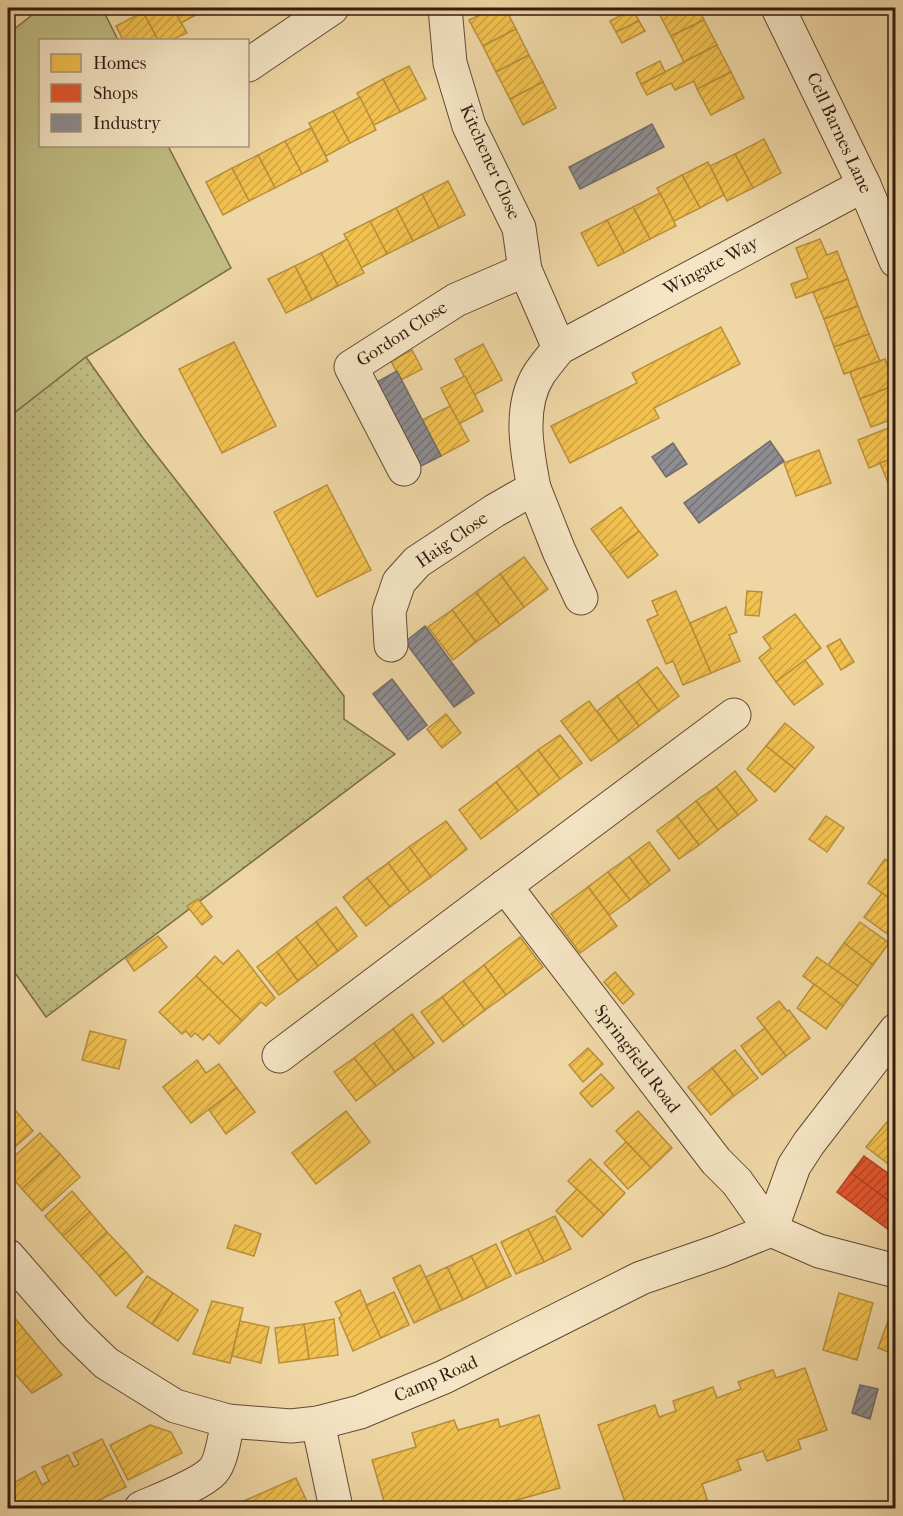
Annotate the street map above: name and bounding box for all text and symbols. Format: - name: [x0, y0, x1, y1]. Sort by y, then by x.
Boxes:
- legend: [39, 39, 249, 147]
- text: Homes: [93, 53, 147, 74]
- street label: Cell Barnes Lane: [802, 69, 876, 197]
- text: Shops: [93, 83, 138, 104]
- street label: Kitchener Close: [455, 101, 525, 223]
- text: Industry: [93, 113, 162, 134]
- street label: Wingate Way: [659, 232, 763, 300]
- street label: Gordon Close: [353, 297, 451, 371]
- street label: Haig Close: [412, 508, 492, 572]
- street label: Springfield Road: [590, 1001, 684, 1117]
- street label: Camp Road: [391, 1351, 481, 1407]

